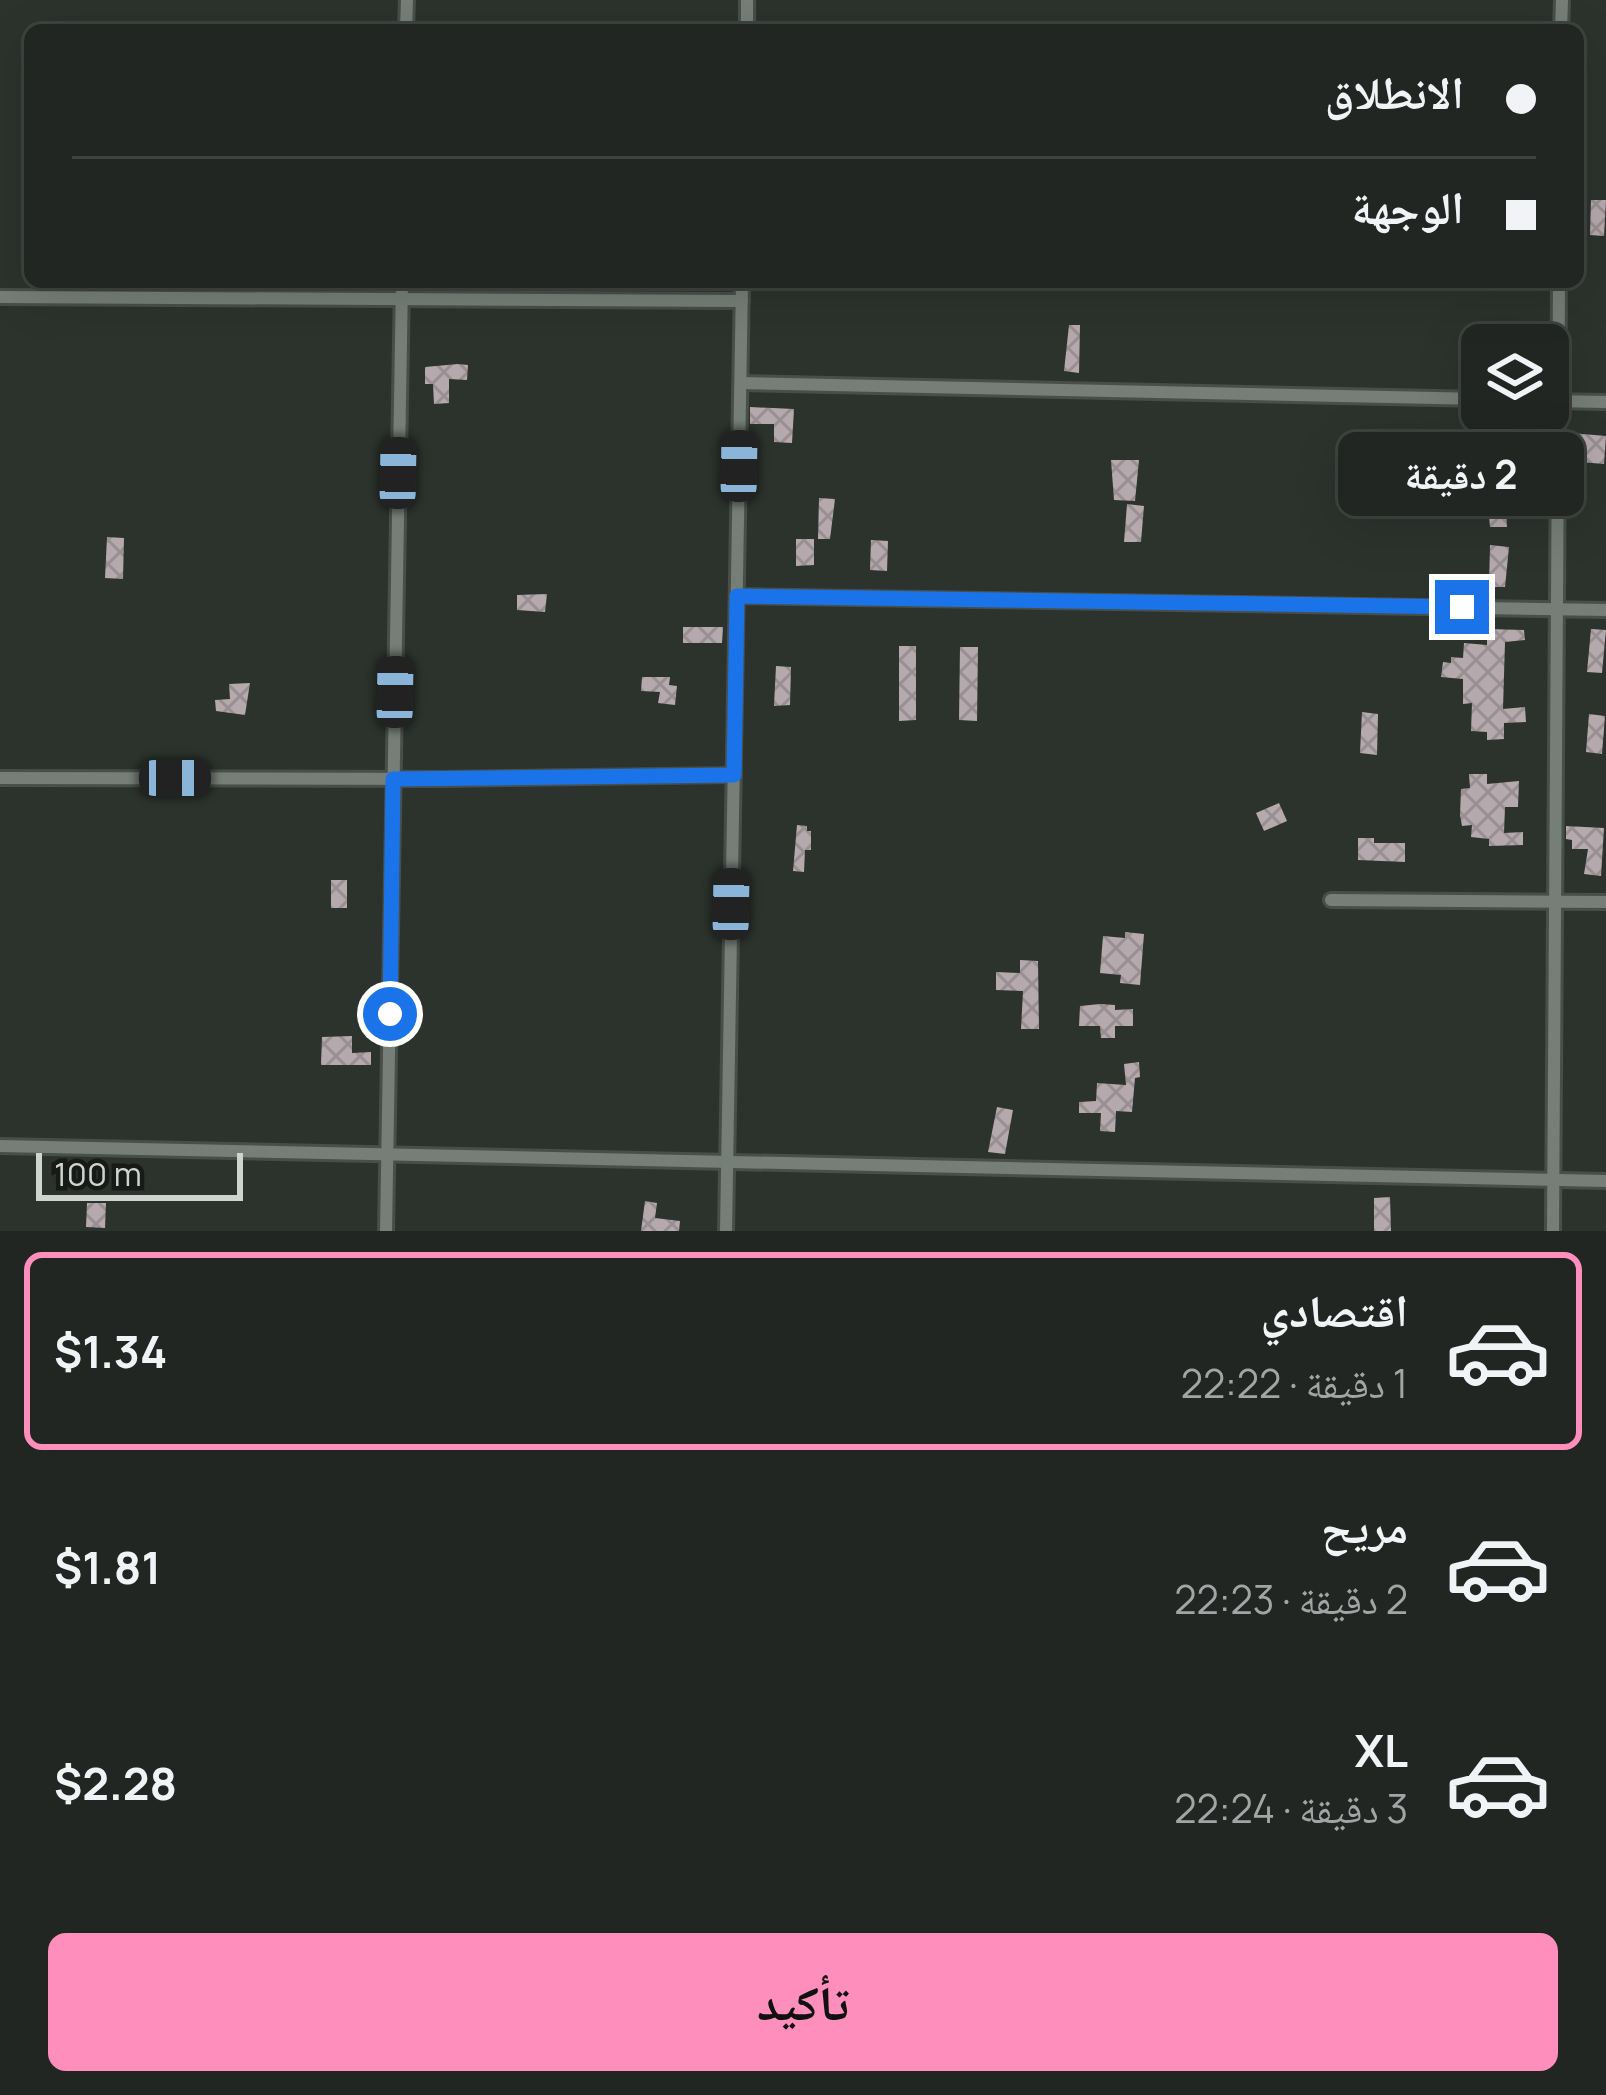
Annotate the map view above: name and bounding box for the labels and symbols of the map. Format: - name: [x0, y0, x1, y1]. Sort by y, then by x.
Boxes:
- car: [720, 430, 758, 502]
- callout: 2 دقيقة: [1339, 433, 1585, 517]
- car: [379, 437, 417, 509]
- route end: [1435, 580, 1489, 634]
- car: [376, 656, 414, 728]
- car: [139, 760, 211, 796]
- car: [712, 868, 750, 940]
- route start: [363, 987, 417, 1041]
- scale bar: [36, 1147, 243, 1200]

